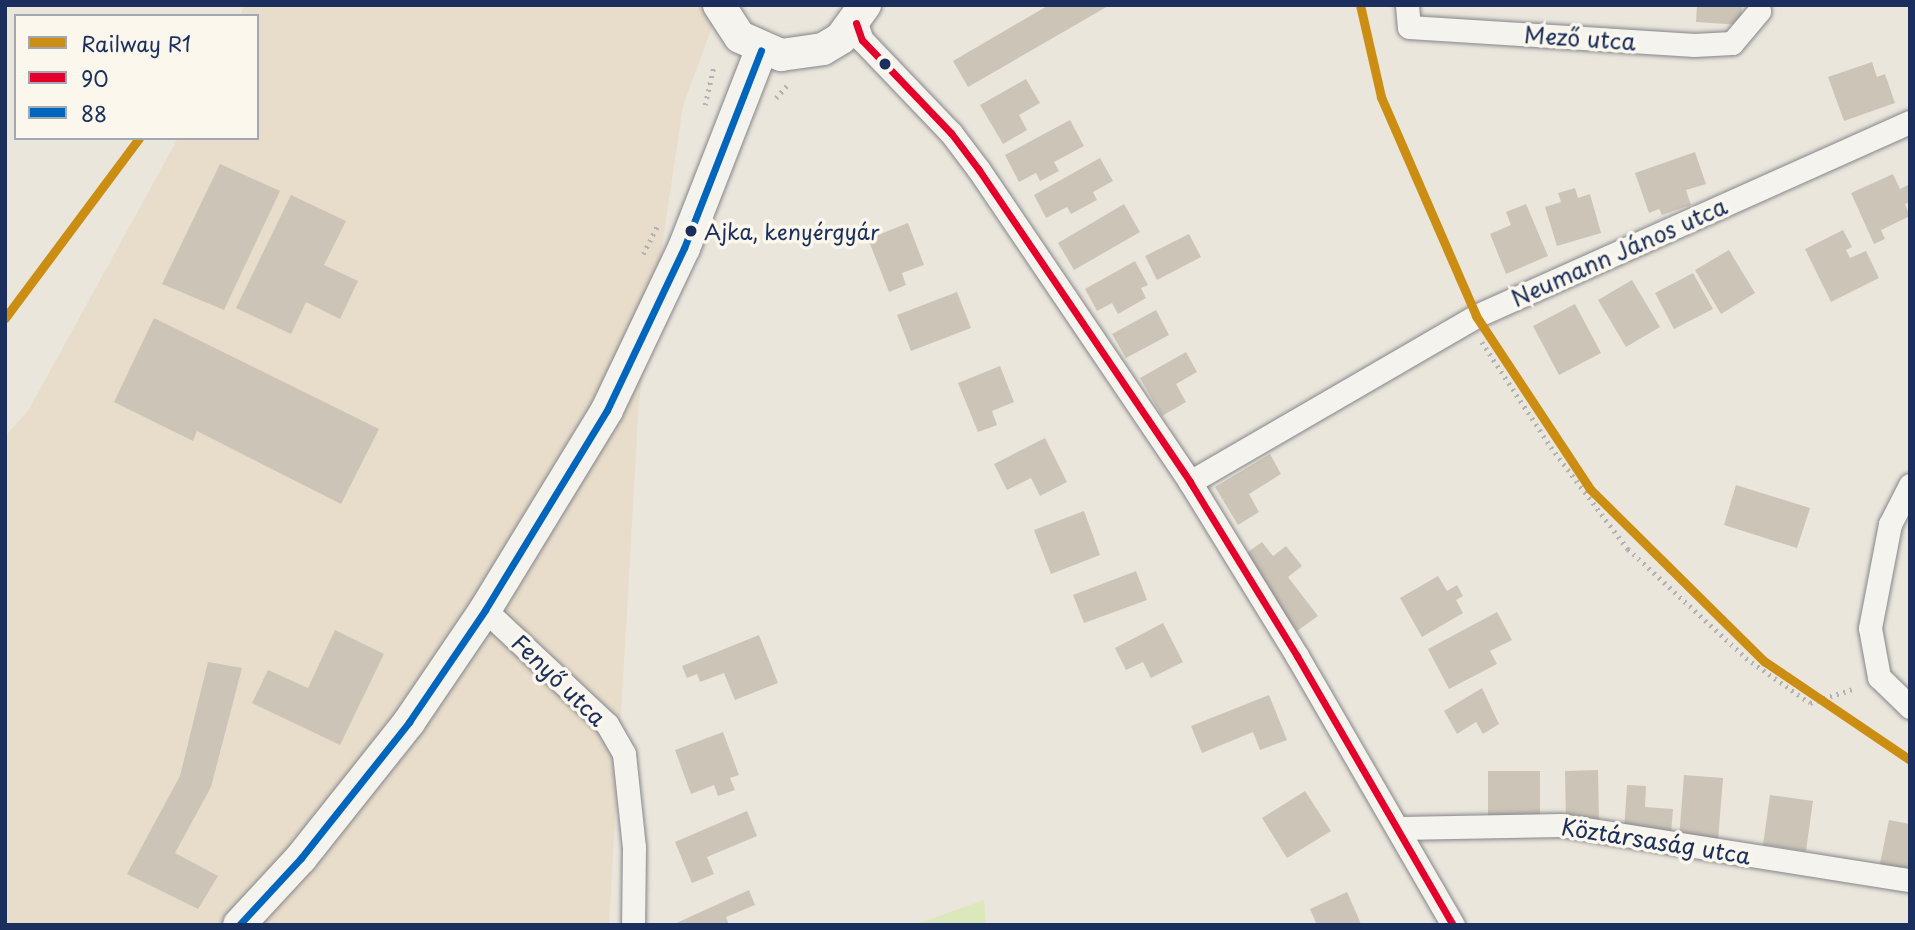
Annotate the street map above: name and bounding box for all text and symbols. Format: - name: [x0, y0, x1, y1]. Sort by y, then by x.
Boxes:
- legend: [14, 14, 259, 140]
- street label: Mező utca: [1523, 20, 1637, 56]
- text: Railway R1: [81, 27, 191, 59]
- unlabelled marker: [878, 57, 892, 71]
- text: 90: [81, 62, 109, 94]
- text: 88: [81, 97, 107, 129]
- street label: Neumann János utca: [1506, 192, 1732, 312]
- place label: Ajka, kenyérgyár: [704, 218, 881, 244]
- marker: Ajka, kenyérgyár: [684, 224, 698, 238]
- street label: Fenyő utca: [506, 628, 612, 732]
- street label: Köztársaság utca: [1559, 812, 1753, 870]

